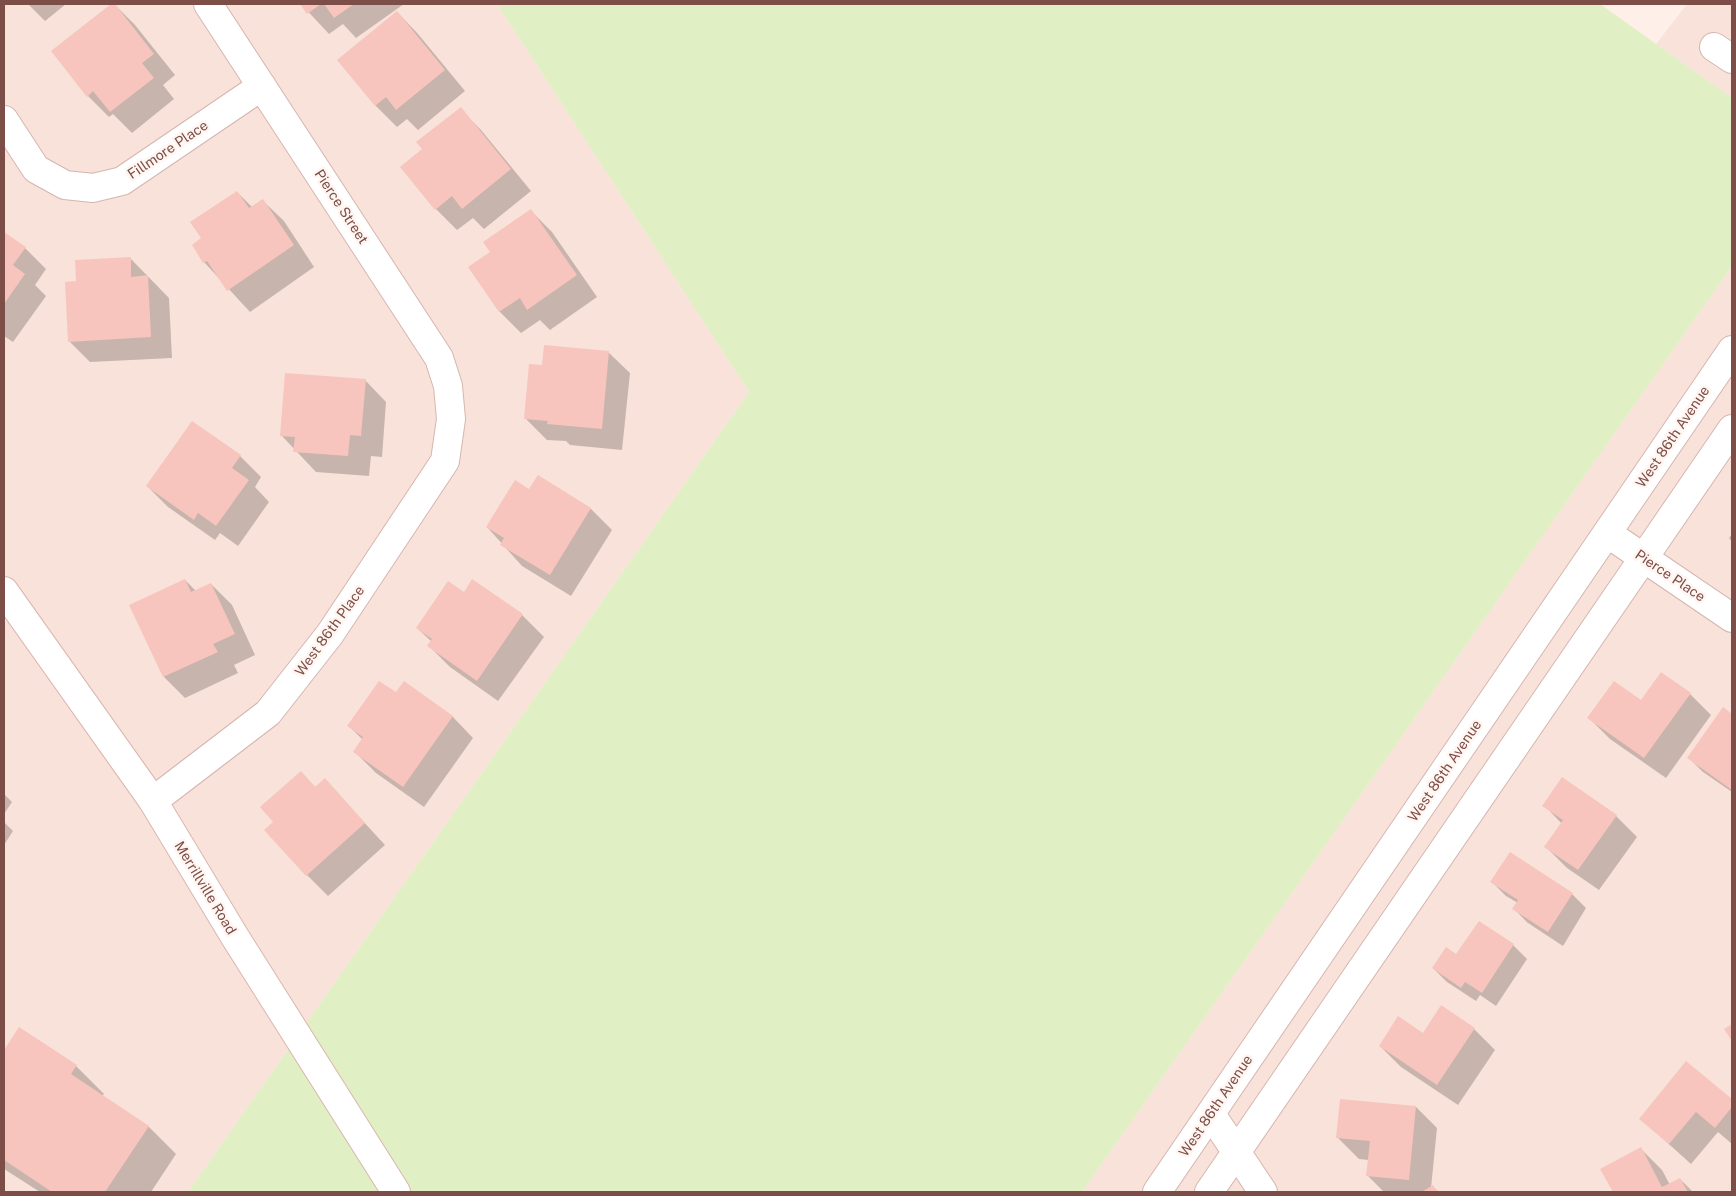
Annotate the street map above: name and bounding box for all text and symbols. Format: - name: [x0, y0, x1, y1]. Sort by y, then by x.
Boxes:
- street label: Fillmore Place: [125, 117, 211, 183]
- street label: Pierce Street: [311, 167, 371, 247]
- street label: West 86th Avenue: [1633, 383, 1713, 491]
- street label: Pierce Place: [1632, 546, 1708, 606]
- street label: West 86th Place: [292, 583, 368, 679]
- street label: West 86th Avenue: [1405, 717, 1485, 825]
- street label: Merrillville Road: [171, 838, 239, 938]
- street label: West 86th Avenue: [1176, 1052, 1256, 1160]

